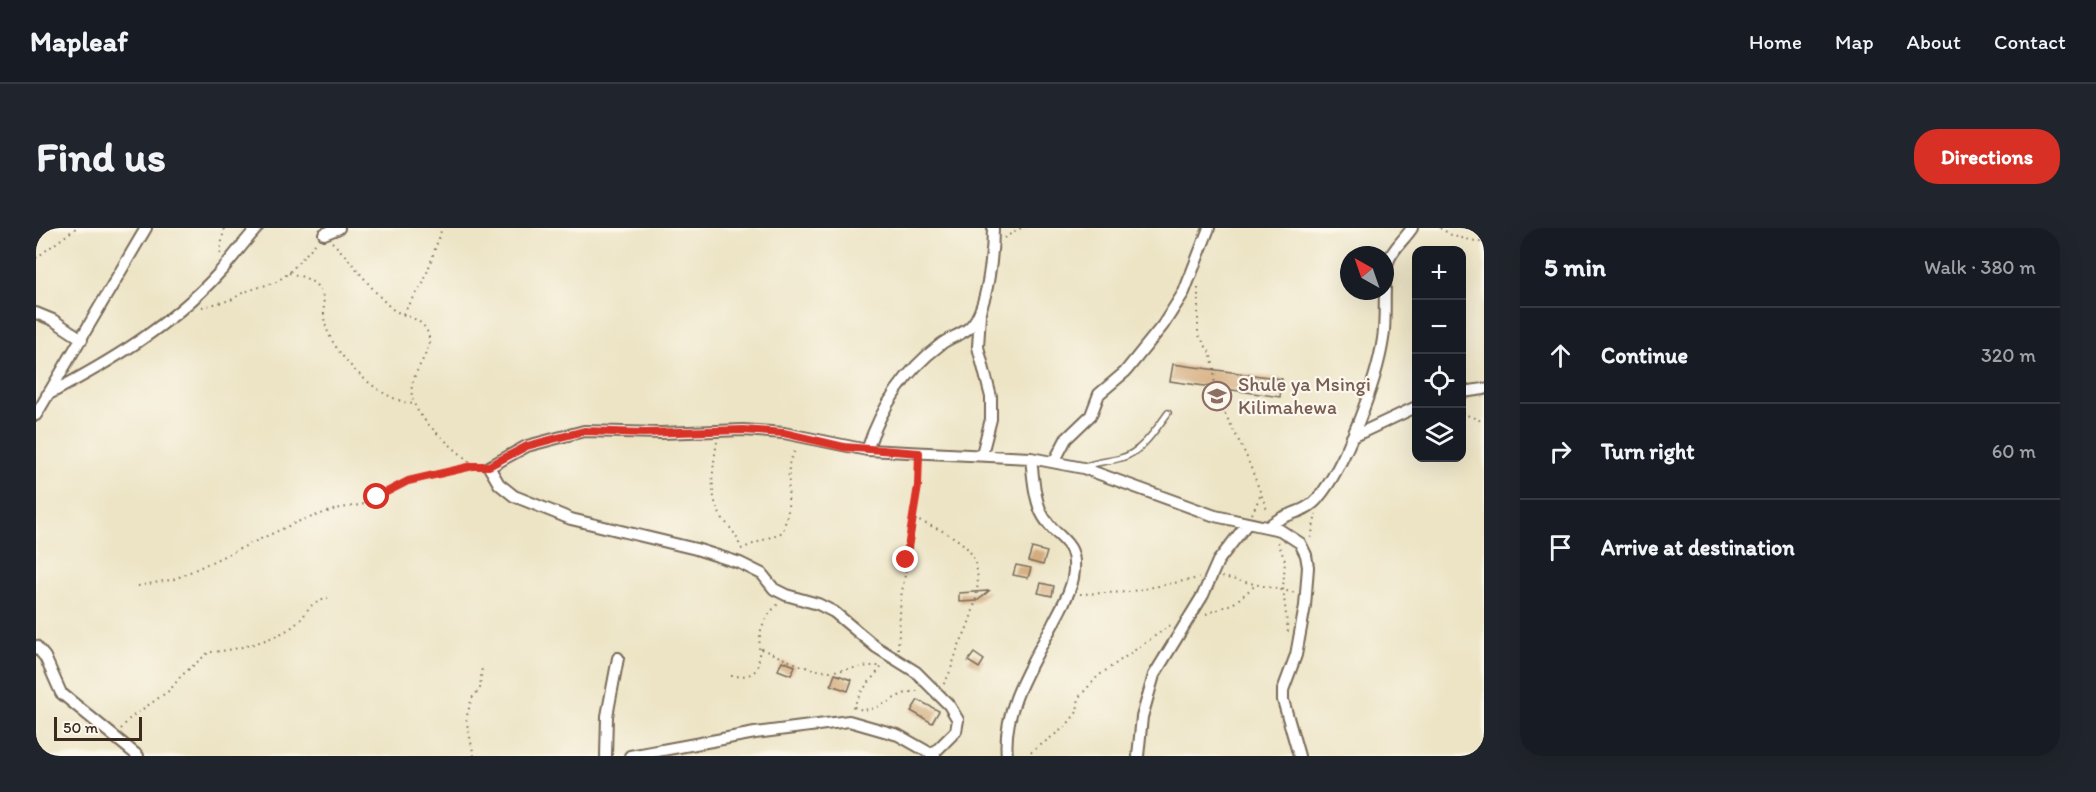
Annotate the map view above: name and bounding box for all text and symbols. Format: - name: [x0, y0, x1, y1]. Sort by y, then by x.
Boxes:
- text: Mapleaf: [30, 24, 128, 58]
- text: Home: [1749, 29, 1802, 54]
- text: Map: [1835, 29, 1874, 54]
- text: About: [1907, 29, 1961, 54]
- text: Contact: [1994, 29, 2066, 54]
- button: Directions: [1914, 129, 2060, 184]
- text: Find us: [36, 131, 166, 182]
- north arrow: [1340, 246, 1394, 300]
- map controls: [1412, 246, 1466, 462]
- button: +: [1412, 246, 1466, 300]
- text: 5 min: [1544, 251, 1606, 283]
- text: Walk · 380 m: [1924, 255, 2036, 279]
- button: −: [1412, 300, 1466, 354]
- icon: ahead: [1544, 339, 1577, 372]
- text: Continue: [1601, 342, 1688, 369]
- text: 320 m: [1981, 343, 2036, 367]
- button: locate: [1412, 354, 1466, 408]
- place label: Shule ya Msingi Kilimahewa: [1238, 372, 1371, 419]
- school or university icon: Shule ya Msingi Kilimahewa: [1201, 380, 1233, 412]
- button: layers: [1412, 408, 1466, 462]
- icon: right: [1544, 435, 1577, 468]
- text: Turn right: [1601, 438, 1695, 465]
- text: 60 m: [1992, 439, 2036, 463]
- route start: [363, 483, 389, 509]
- icon: arrive: [1544, 531, 1577, 564]
- text: Arrive at destination: [1601, 534, 1795, 561]
- route end: [892, 546, 918, 572]
- scale bar: [54, 714, 142, 742]
- text: 50 m: [63, 718, 98, 737]

